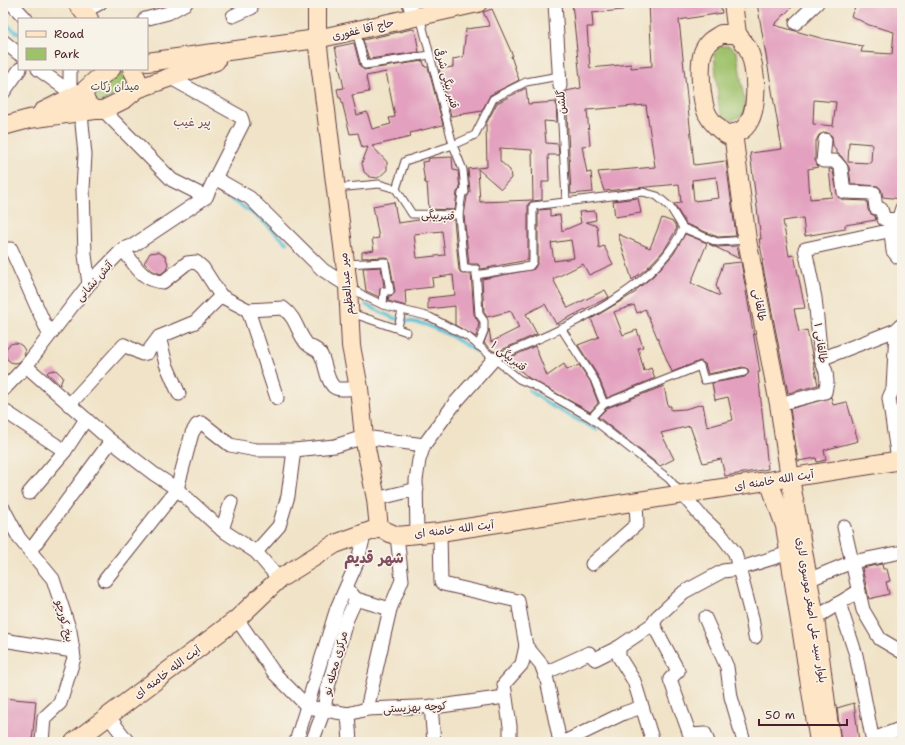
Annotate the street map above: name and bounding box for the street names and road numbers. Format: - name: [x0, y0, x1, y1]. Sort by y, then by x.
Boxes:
- street label: حاج آقا غفوری: [331, 15, 396, 44]
- street label: قنبر بیگی شرقی: [431, 46, 462, 110]
- street label: گلشن: [553, 89, 570, 115]
- street label: قنبربیگی: [421, 207, 455, 224]
- street label: میر عبدالعظیم: [336, 252, 358, 316]
- street label: آتش نشانی: [72, 257, 117, 305]
- street label: طالقانی: [749, 288, 770, 323]
- street label: طالقانی ۱: [810, 322, 831, 364]
- street label: قنبربیگی ۱: [488, 338, 530, 375]
- street label: آیت الله خامنه ای: [733, 467, 816, 494]
- street label: آیت الله خامنه ای: [413, 517, 496, 542]
- street label: بلوار سید علی اصغر موسوی لاری: [793, 536, 830, 684]
- street label: بیخ کورچو: [51, 597, 77, 644]
- street label: مرکزی محله نو: [319, 629, 351, 698]
- street label: آیت الله خامنه ای: [131, 642, 205, 702]
- street label: کوچه بهزیستی: [383, 698, 448, 717]

